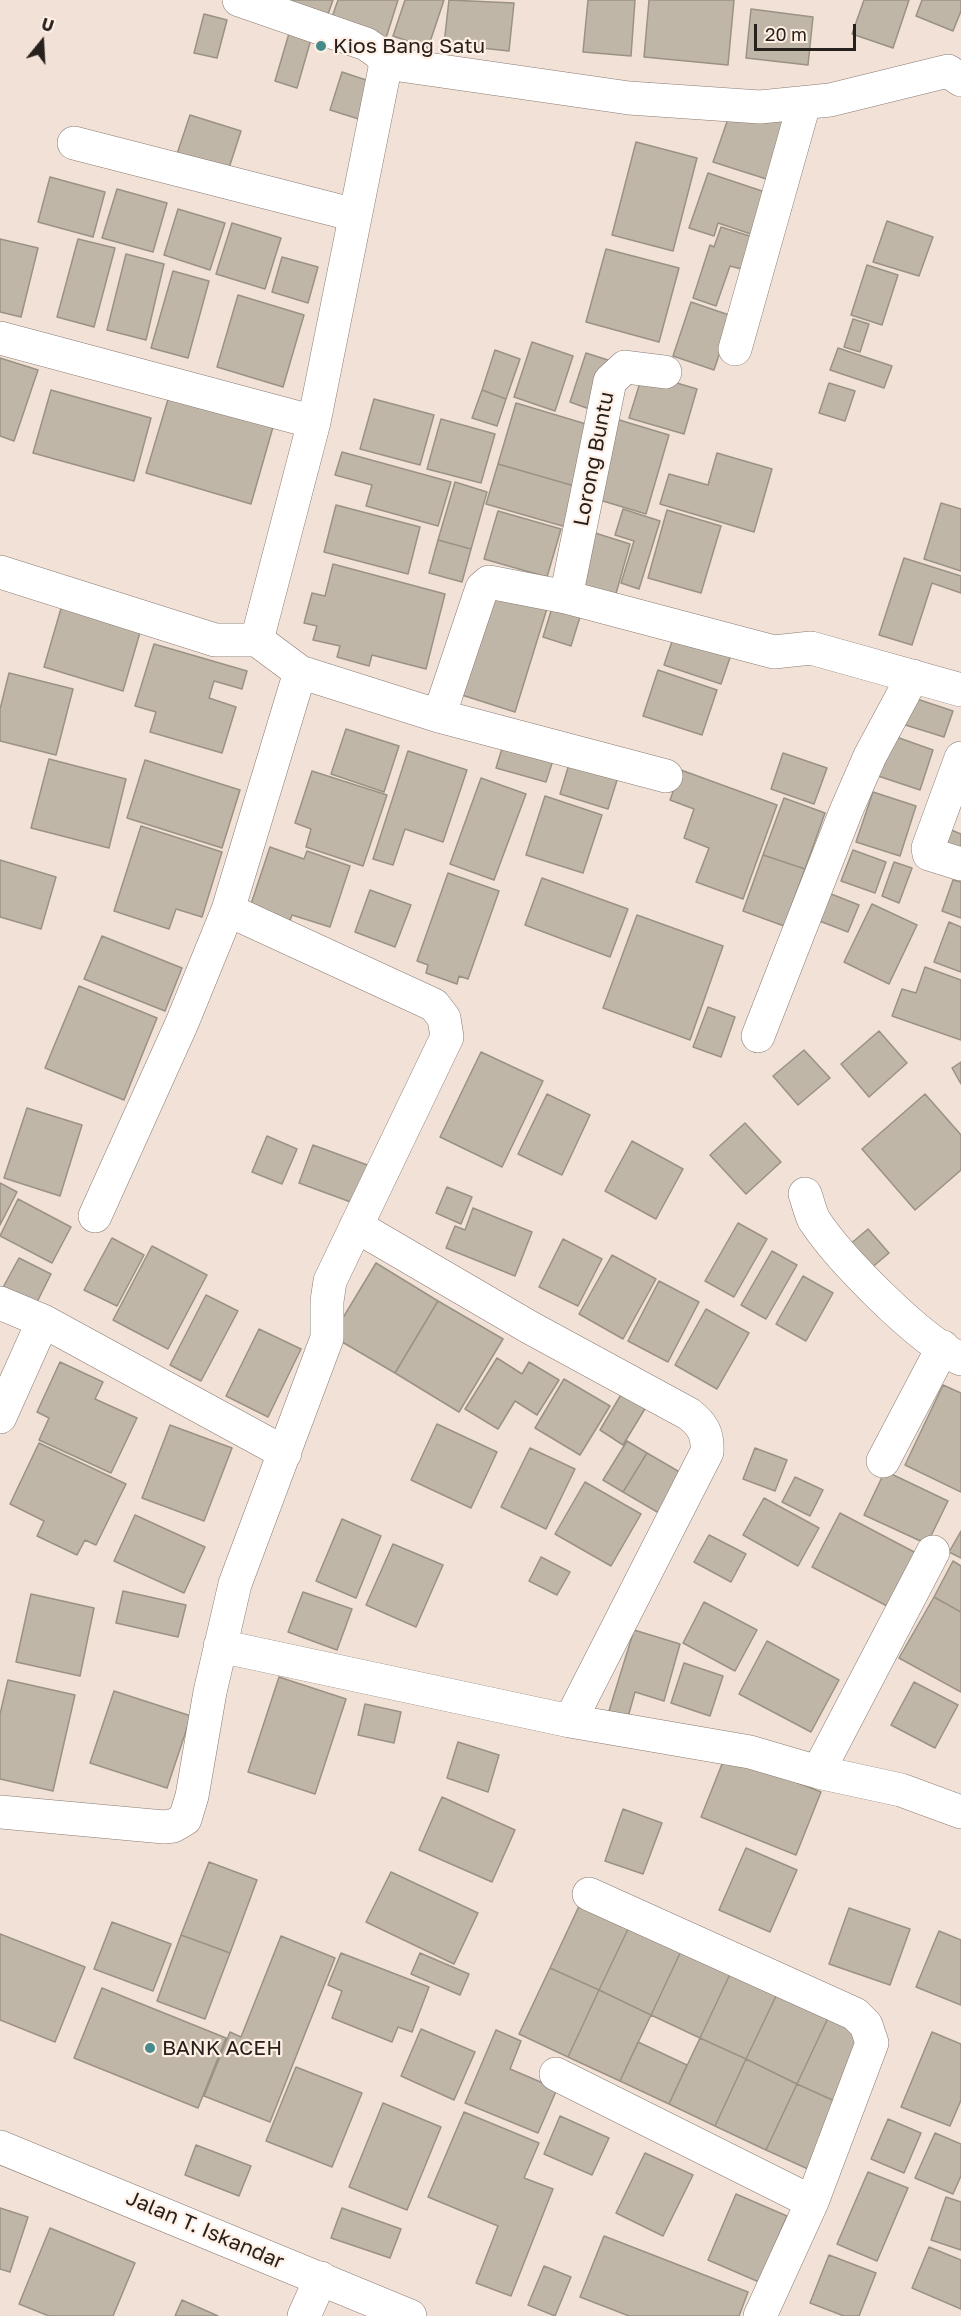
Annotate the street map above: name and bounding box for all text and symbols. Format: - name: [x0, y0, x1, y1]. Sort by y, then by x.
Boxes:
- north arrow: [12, 12, 72, 72]
- scale bar: [757, 12, 859, 50]
- text: U: [39, 14, 56, 36]
- text: 20 m: [765, 23, 807, 45]
- place label: Kios Bang Satu: [333, 33, 485, 59]
- marker: Kios Bang Satu: [314, 39, 328, 53]
- street label: Lorong Buntu: [569, 390, 619, 528]
- place label: BANK ACEH: [162, 2035, 282, 2061]
- marker: BANK ACEH: [143, 2041, 157, 2055]
- street label: Jalan T. Iskandar: [122, 2185, 288, 2275]

